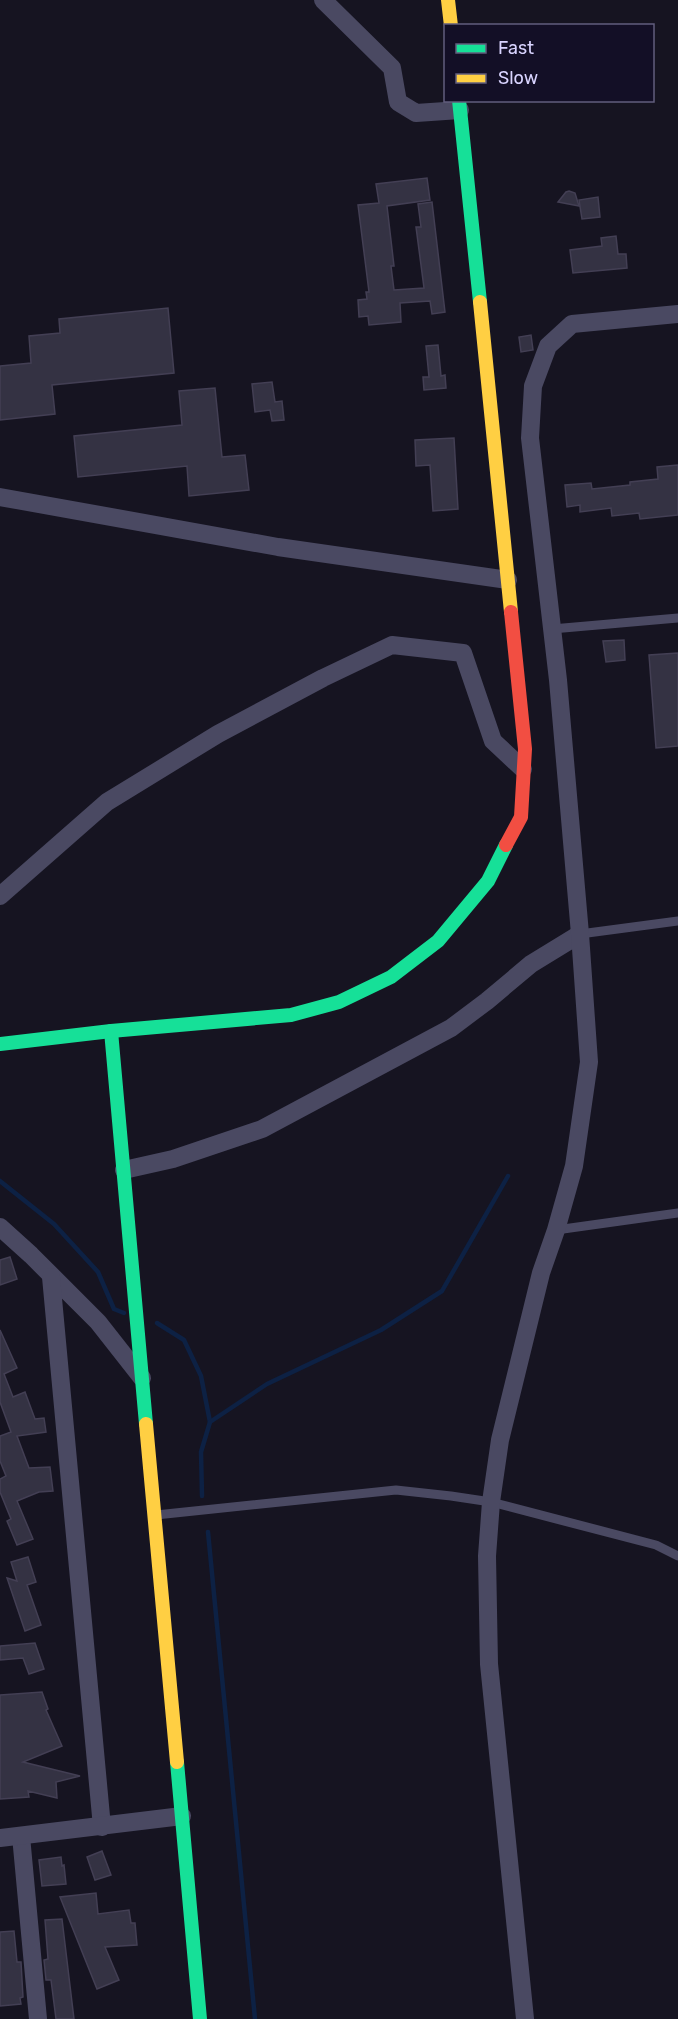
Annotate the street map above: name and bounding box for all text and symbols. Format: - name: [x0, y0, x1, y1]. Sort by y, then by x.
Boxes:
- legend: [444, 24, 654, 102]
- text: Fast: [498, 37, 534, 59]
- text: Slow: [498, 67, 538, 89]

